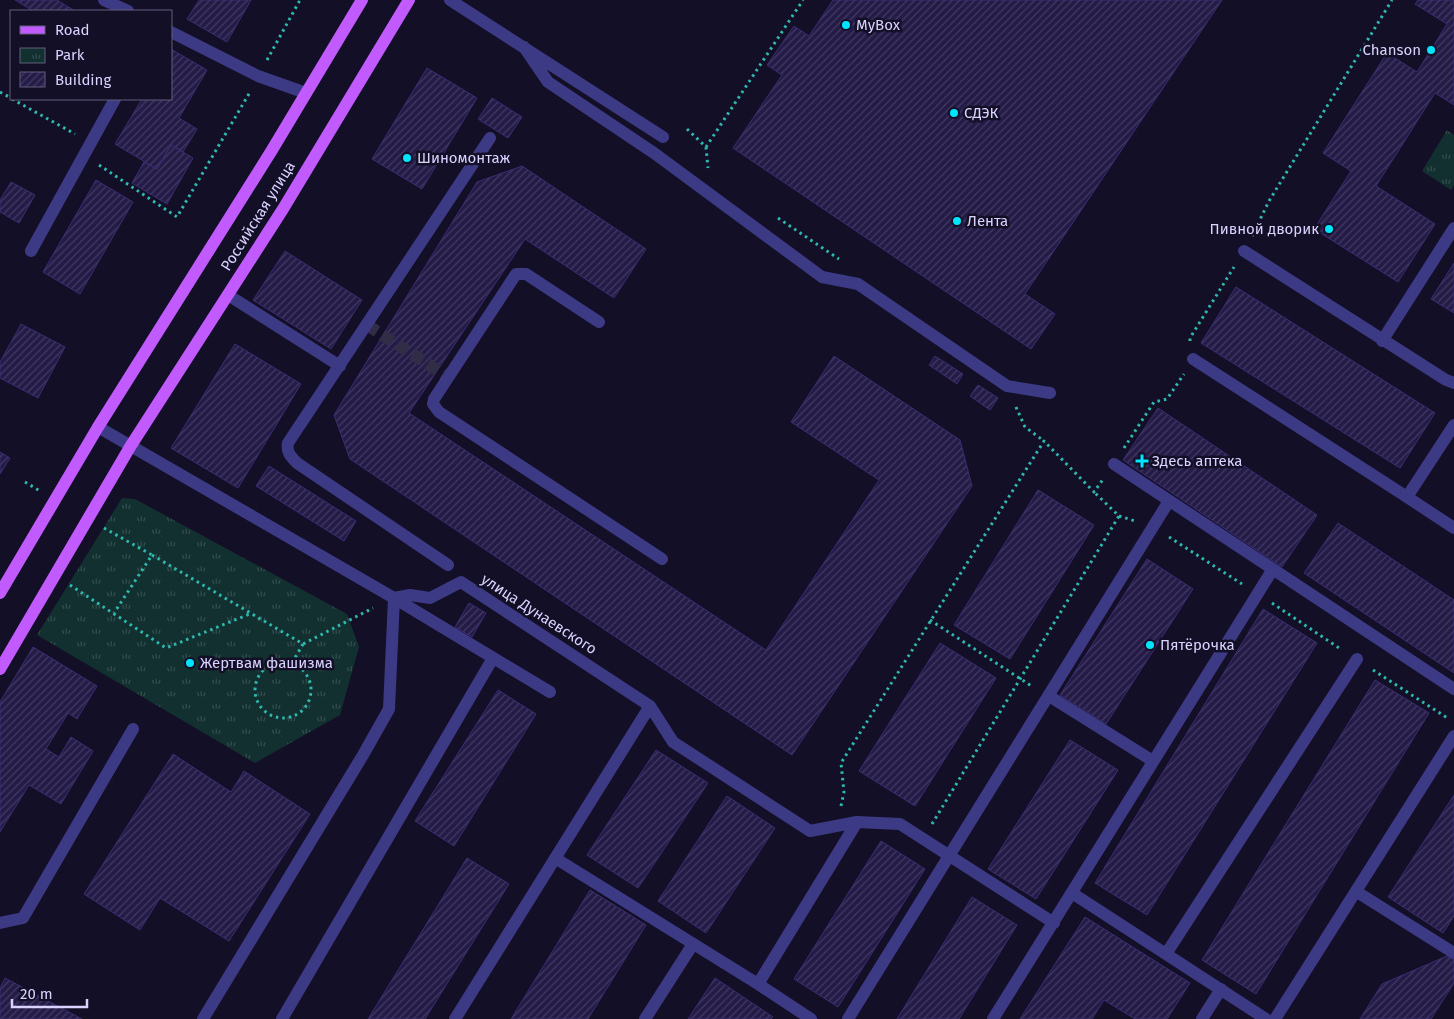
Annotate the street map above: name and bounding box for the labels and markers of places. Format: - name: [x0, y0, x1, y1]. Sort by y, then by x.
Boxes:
- place label: MyBox: [856, 16, 901, 34]
- marker: MyBox: [840, 19, 852, 31]
- place label: Chanson: [1362, 41, 1421, 59]
- marker: Chanson: [1425, 44, 1437, 56]
- place label: СДЭК: [964, 104, 999, 122]
- marker: СДЭК: [948, 107, 960, 119]
- place label: Шиномонтаж: [417, 149, 511, 167]
- marker: Шиномонтаж: [401, 152, 413, 164]
- place label: Лента: [967, 212, 1008, 230]
- marker: Лента: [951, 215, 963, 227]
- place label: Пивной дворик: [1210, 220, 1319, 238]
- marker: Пивной дворик: [1323, 223, 1335, 235]
- place label: Здесь аптека: [1152, 452, 1243, 470]
- marker: Здесь аптека: [1136, 455, 1148, 467]
- place label: Пятёрочка: [1160, 636, 1235, 654]
- marker: Пятёрочка: [1144, 639, 1156, 651]
- place label: Жертвам фашизма: [200, 654, 333, 672]
- marker: Жертвам фашизма: [184, 657, 196, 669]

